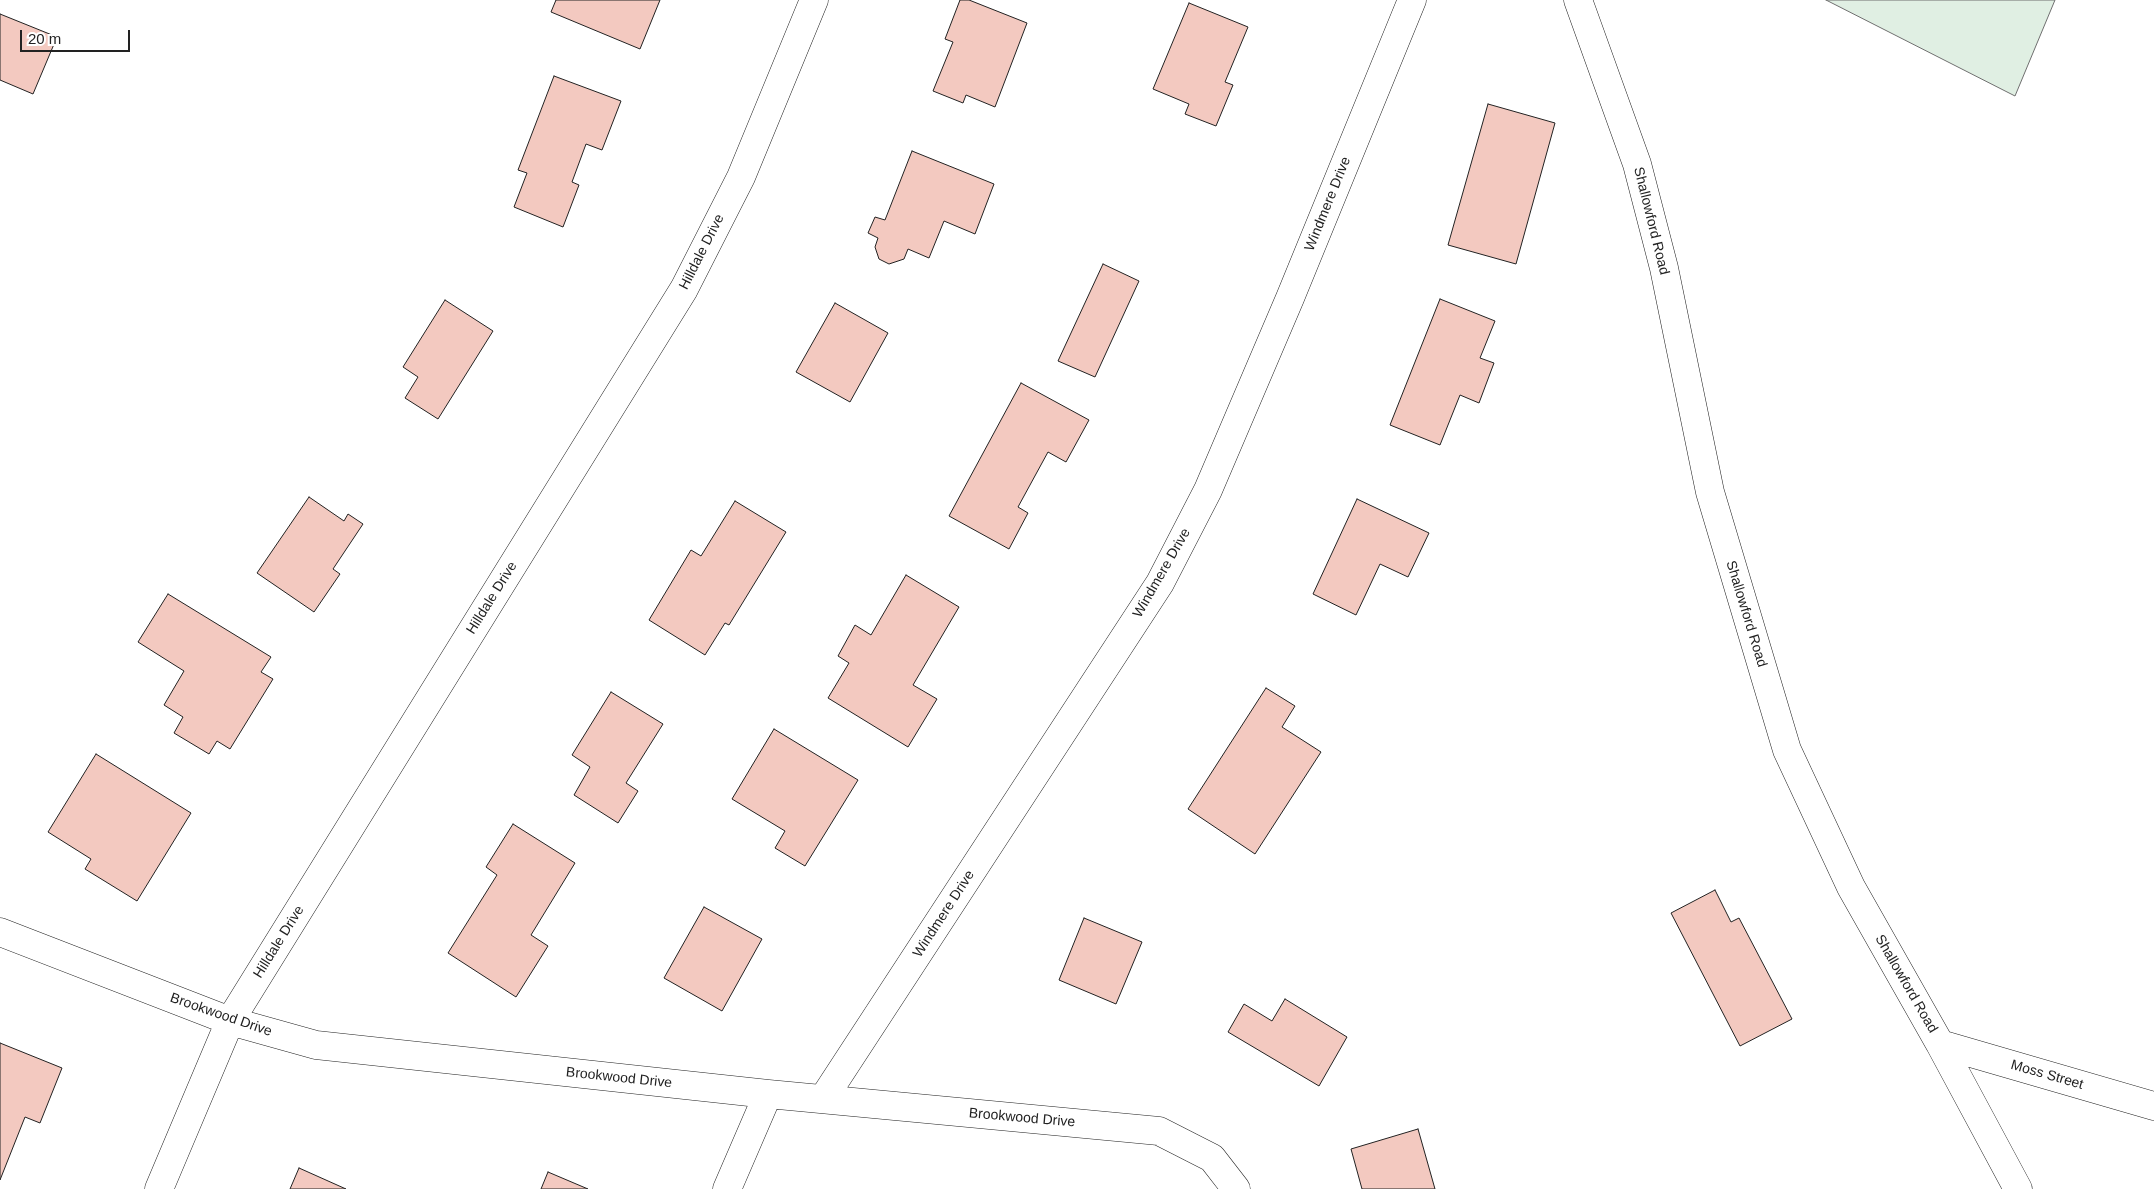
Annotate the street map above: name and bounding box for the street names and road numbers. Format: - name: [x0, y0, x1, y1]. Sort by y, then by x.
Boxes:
- street label: Windmere Drive: [1301, 154, 1355, 254]
- street label: Shallowford Road: [1629, 165, 1673, 277]
- street label: Hilldale Drive: [676, 211, 728, 293]
- street label: Windmere Drive: [1130, 525, 1194, 621]
- street label: Hilldale Drive: [463, 559, 521, 637]
- street label: Shallowford Road: [1722, 559, 1770, 669]
- street label: Windmere Drive: [910, 867, 978, 961]
- street label: Hilldale Drive: [250, 903, 308, 981]
- street label: Shallowford Road: [1871, 932, 1941, 1036]
- street label: Brookwood Drive: [168, 990, 274, 1040]
- street label: Moss Street: [2009, 1057, 2085, 1093]
- street label: Brookwood Drive: [565, 1064, 673, 1092]
- street label: Brookwood Drive: [968, 1105, 1076, 1131]

